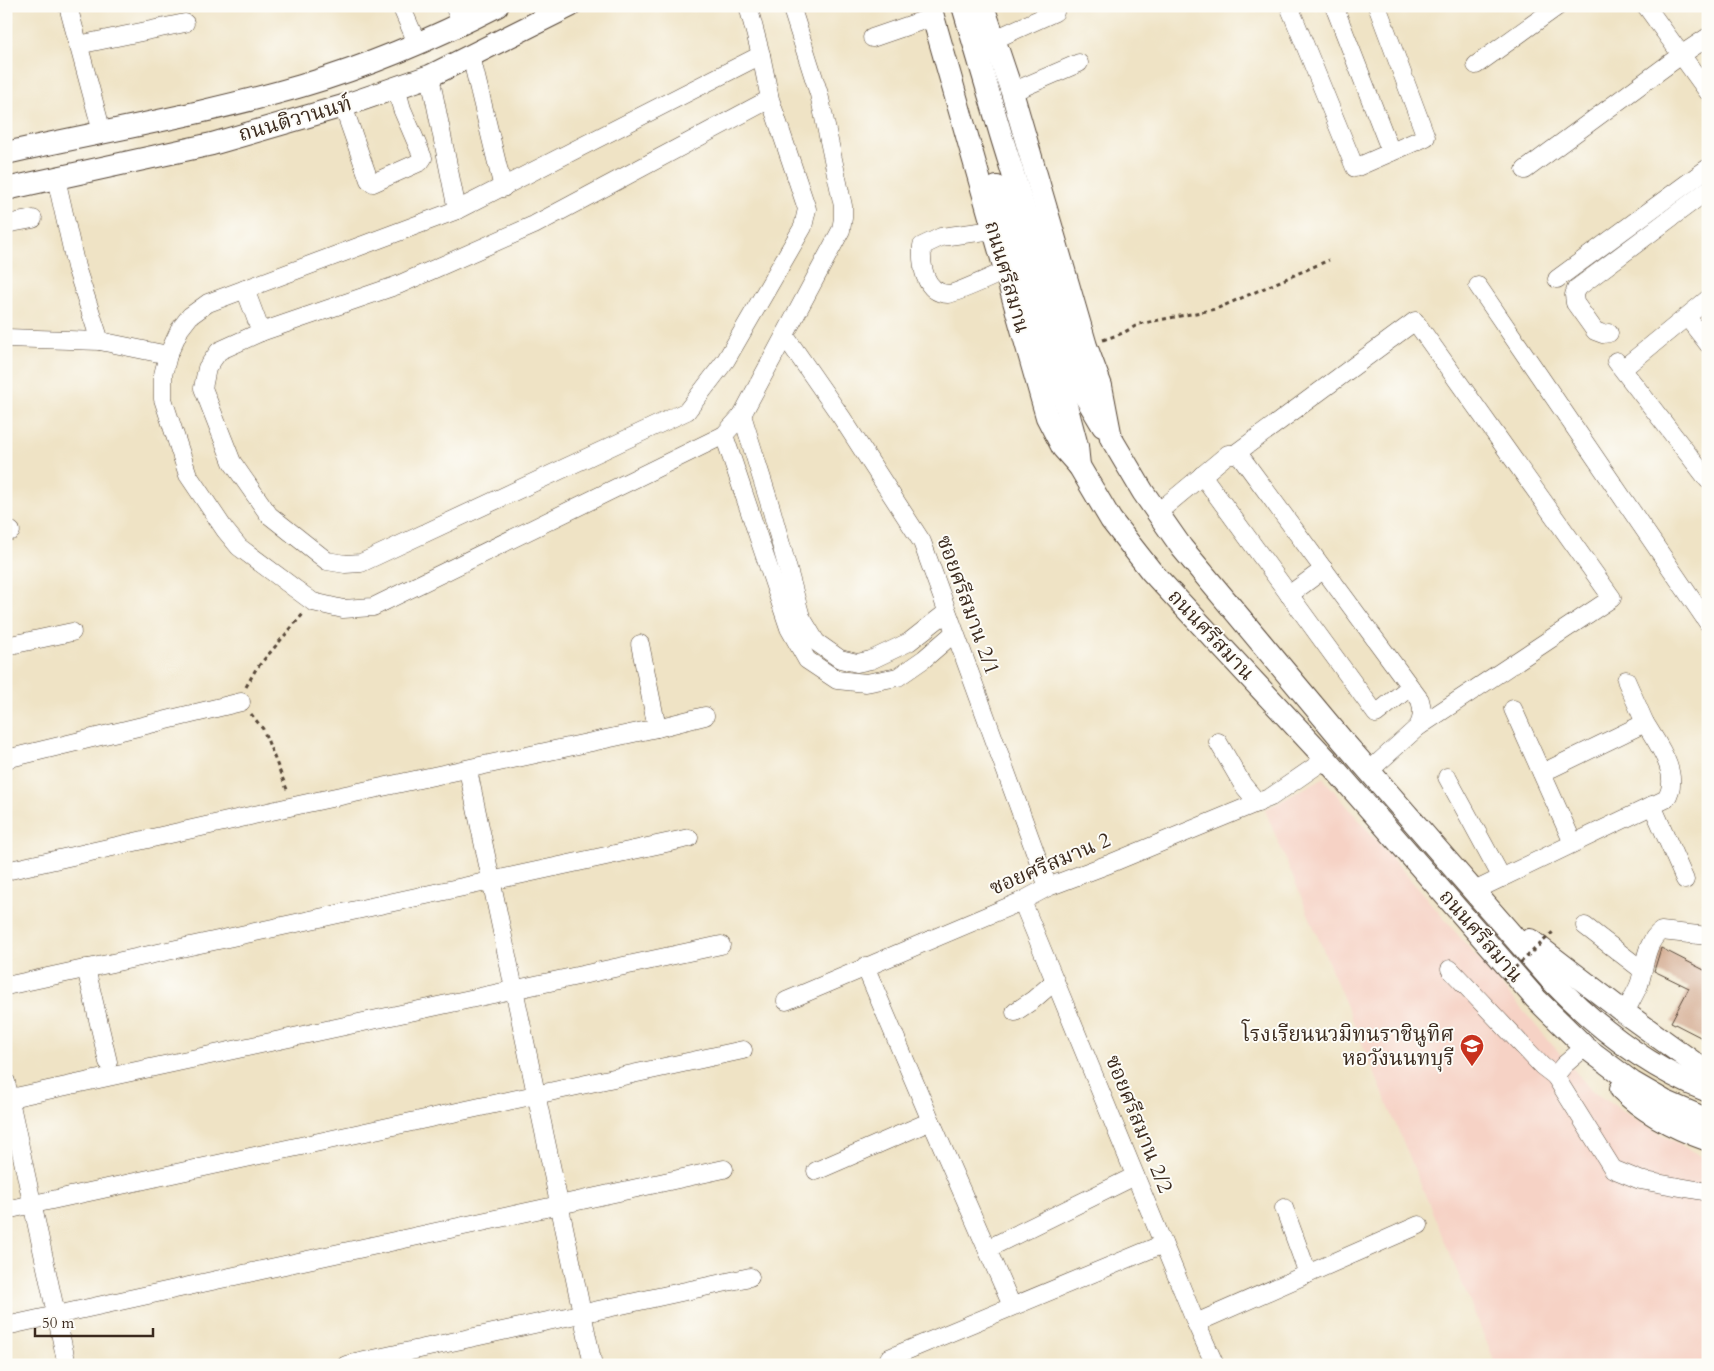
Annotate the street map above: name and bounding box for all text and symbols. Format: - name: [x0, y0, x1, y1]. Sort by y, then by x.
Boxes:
- street label: ถนนติวานนท์: [235, 89, 355, 149]
- street label: ถนนศรีสมาน: [977, 218, 1037, 337]
- street label: ซอยศรีสมาน 2/1: [929, 531, 1007, 679]
- street label: ถนนศรีสมาน: [1161, 583, 1261, 687]
- street label: ซอยศรีสมาน 2: [985, 825, 1115, 903]
- street label: ถนนศรีสมาน: [1432, 883, 1530, 989]
- place label: โรงเรียนนวมิทนราชินูทิศ หอวังนนทบุรี: [1241, 1019, 1454, 1073]
- school or university icon: โรงเรียนนวมิทนราชินูทิศ หอวังนนทบุรี: [1459, 1033, 1485, 1067]
- street label: ซอยศรีสมาน 2/2: [1098, 1051, 1180, 1198]
- scale bar: [35, 1306, 152, 1338]
- text: 50 m: [42, 1313, 74, 1333]

